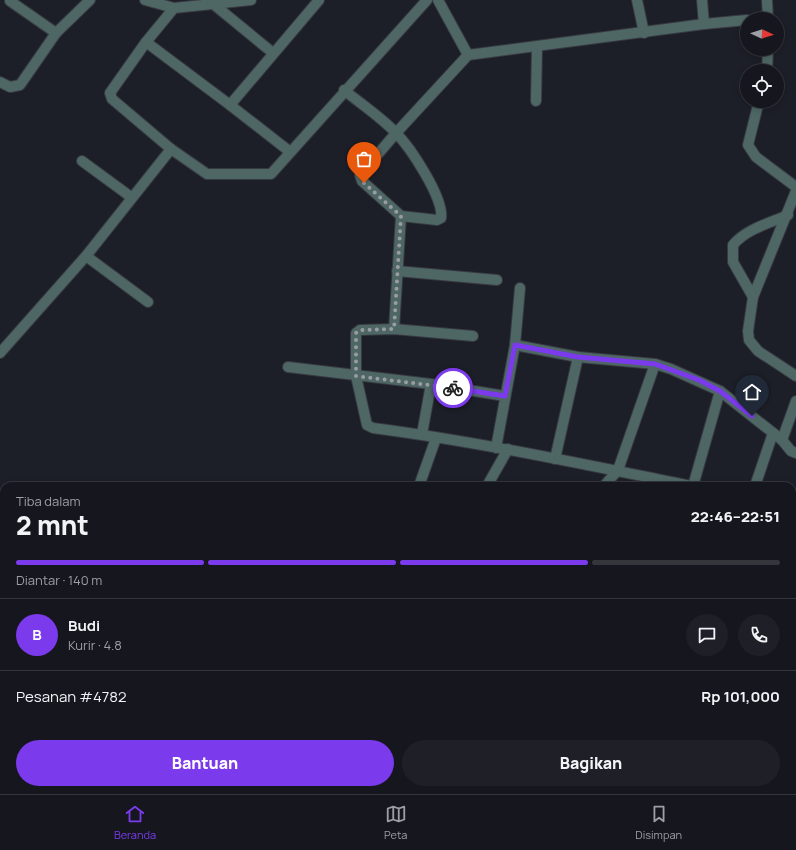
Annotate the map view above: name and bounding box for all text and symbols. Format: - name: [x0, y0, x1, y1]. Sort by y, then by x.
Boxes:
- north arrow: [740, 12, 784, 56]
- map controls: [740, 12, 784, 108]
- button: locate: [740, 64, 784, 108]
- pin: [347, 142, 381, 183]
- icon: bag: [353, 148, 375, 170]
- courier: [433, 368, 473, 408]
- pin: [735, 375, 769, 416]
- icon: bike: [442, 377, 464, 399]
- icon: home: [741, 381, 763, 403]
- text: Tiba dalam: [16, 492, 81, 510]
- text: 22:46–22:51: [691, 506, 780, 527]
- text: 2 mnt: [16, 507, 89, 543]
- text: Diantar · 140 m: [16, 571, 102, 589]
- button: chat: [686, 614, 728, 656]
- button: phone: [738, 614, 780, 656]
- text: Budi: [68, 615, 100, 636]
- text: B: [32, 624, 42, 645]
- text: Kurir · 4.8: [68, 636, 122, 654]
- text: Pesanan #4782: [16, 686, 127, 707]
- text: Rp 101,000: [701, 686, 780, 707]
- button: Bantuan: [16, 740, 394, 786]
- button: Bagikan: [402, 740, 780, 786]
- tab: Beranda: [114, 803, 156, 842]
- tab: Peta: [384, 803, 407, 842]
- tab: Disimpan: [635, 803, 682, 842]

